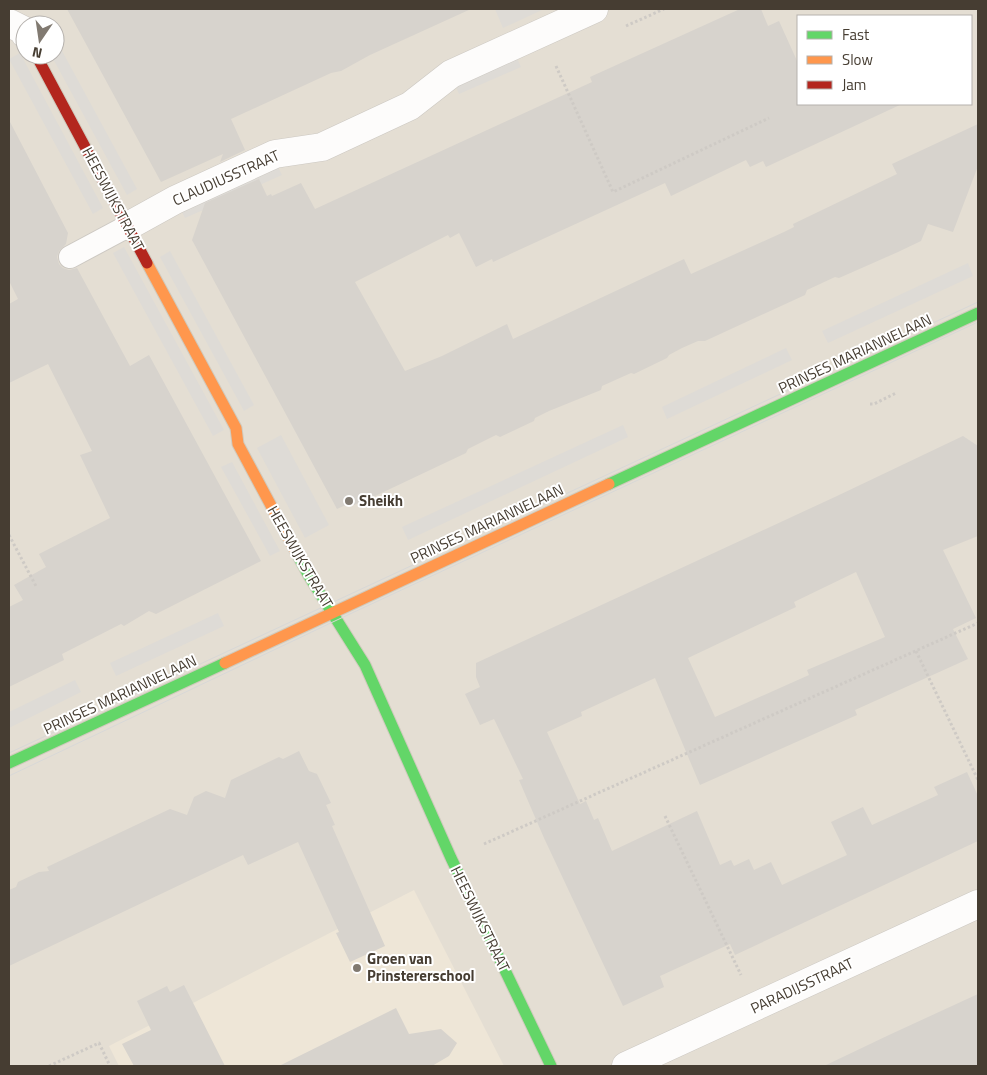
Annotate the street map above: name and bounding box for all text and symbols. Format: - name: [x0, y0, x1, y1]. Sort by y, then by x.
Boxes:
- north arrow: [15, 15, 65, 65]
- legend: [797, 15, 972, 105]
- text: Fast: [842, 23, 870, 46]
- text: N: [30, 42, 44, 64]
- text: Slow: [842, 48, 873, 71]
- text: Jam: [842, 73, 866, 96]
- street label: HEESWIJKSTRAAT: [76, 143, 151, 255]
- street label: CLAUDIUSSTRAAT: [168, 144, 283, 211]
- street label: PRINSES MARIANNELAAN: [774, 308, 935, 399]
- street label: PRINSES MARIANNELAAN: [406, 478, 567, 569]
- place label: Sheikh: [359, 489, 403, 512]
- marker: Sheikh: [343, 495, 355, 507]
- street label: HEESWIJKSTRAAT: [262, 501, 339, 612]
- street label: PRINSES MARIANNELAAN: [39, 649, 200, 740]
- street label: HEESWIJKSTRAAT: [445, 862, 516, 976]
- place label: Groen van Prinstererschool: [367, 947, 475, 987]
- street label: PARADIJSSTRAAT: [746, 952, 857, 1020]
- marker: Groen van Prinstererschool: [351, 962, 363, 974]

